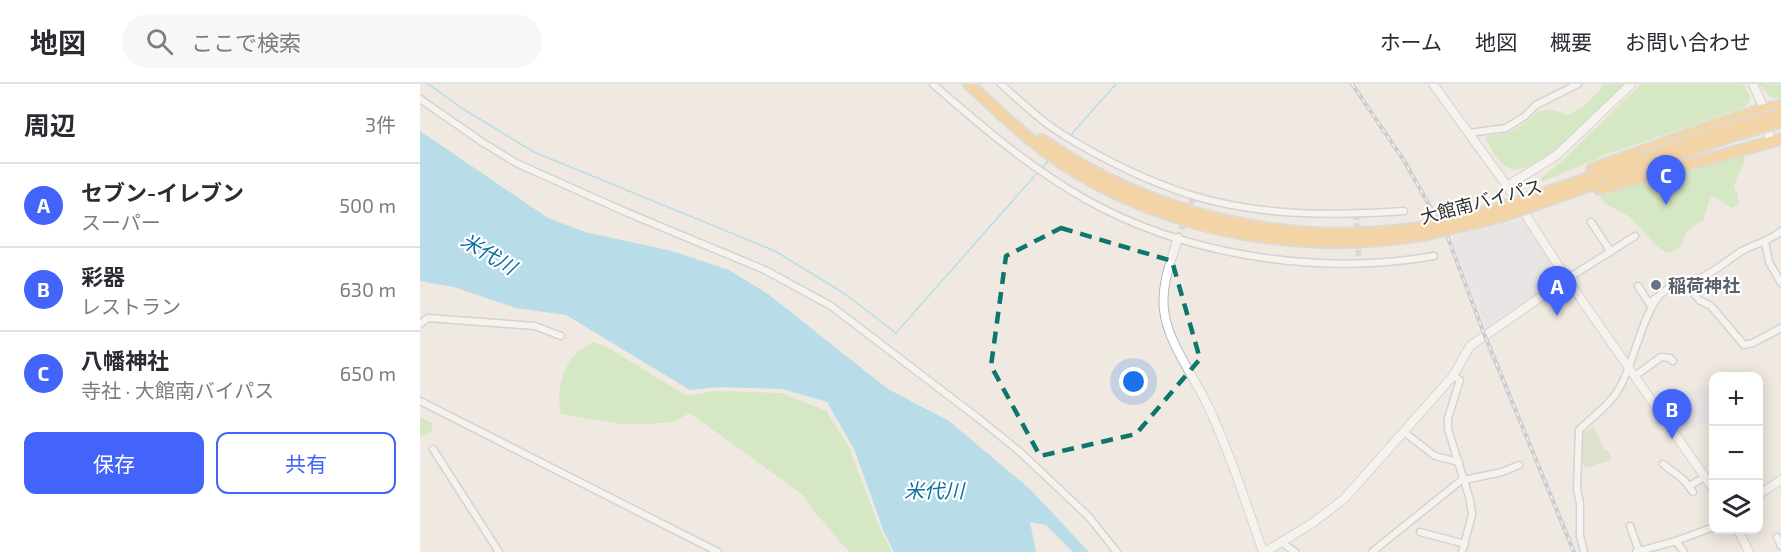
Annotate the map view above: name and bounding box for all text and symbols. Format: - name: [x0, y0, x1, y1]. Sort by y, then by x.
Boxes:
- search box: [122, 14, 542, 68]
- text: 地図: [30, 25, 86, 59]
- icon: search: [143, 25, 176, 58]
- text: ここで検索: [191, 29, 301, 55]
- text: ホーム: [1380, 29, 1442, 54]
- text: 地図: [1475, 29, 1517, 54]
- text: 概要: [1550, 29, 1592, 54]
- text: お問い合わせ: [1625, 29, 1751, 54]
- text: 周辺: [24, 109, 76, 140]
- text: 3件: [365, 112, 396, 136]
- pin: C: [1646, 156, 1686, 205]
- street label: 大館南バイパス: [1417, 174, 1545, 228]
- text: セブン-イレブン: [81, 179, 244, 205]
- text: A: [37, 193, 50, 217]
- text: 500 m: [339, 193, 396, 217]
- text: スーパー: [81, 210, 161, 234]
- water label: 米代川: [457, 227, 523, 280]
- text: 彩器: [81, 263, 125, 289]
- pin: A: [1538, 266, 1576, 316]
- place label: 稲荷神社: [1668, 274, 1740, 296]
- text: B: [37, 277, 50, 301]
- text: 630 m: [339, 277, 396, 301]
- marker: 稲荷神社: [1649, 278, 1663, 292]
- text: レストラン: [81, 294, 181, 318]
- text: 八幡神社: [81, 347, 169, 373]
- text: C: [38, 361, 49, 385]
- text: 650 m: [340, 361, 396, 385]
- your location: [1119, 367, 1148, 396]
- map controls: [1709, 372, 1763, 534]
- button: +: [1709, 372, 1763, 426]
- text: 寺社 · 大館南バイパス: [81, 378, 274, 402]
- pin: B: [1652, 390, 1692, 439]
- button: −: [1709, 426, 1763, 480]
- button: 保存: [24, 432, 204, 494]
- button: 共有: [216, 432, 396, 494]
- water label: 米代川: [904, 478, 966, 502]
- button: layers: [1709, 480, 1763, 534]

